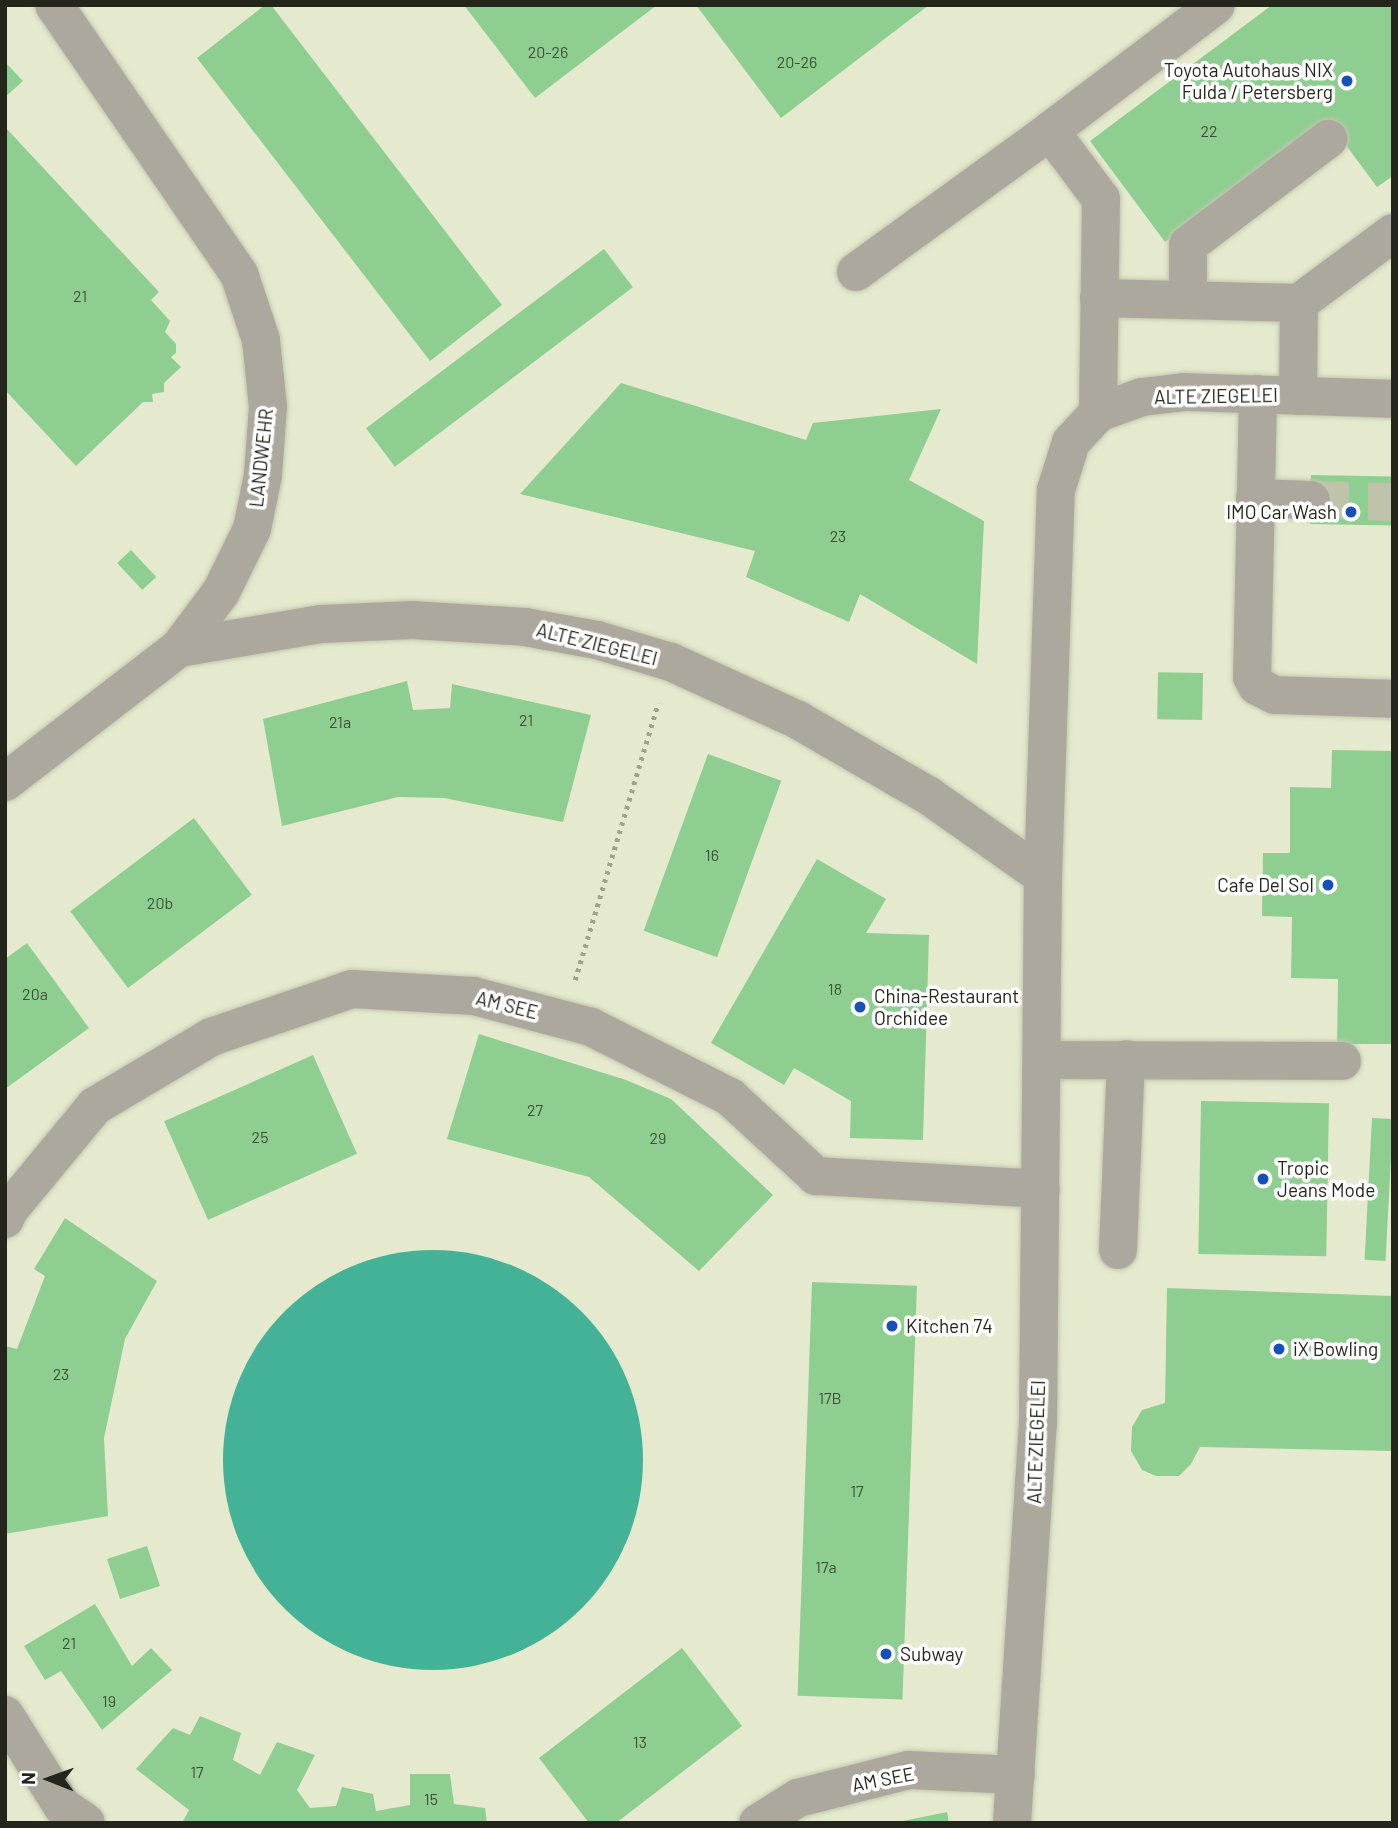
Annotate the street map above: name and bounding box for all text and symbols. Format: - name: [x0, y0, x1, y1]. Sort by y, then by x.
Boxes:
- house number: 20-26: [528, 42, 568, 62]
- house number: 20-26: [777, 52, 817, 72]
- place label: Toyota Autohaus NIX Fulda / Petersberg: [1164, 59, 1333, 103]
- marker: Toyota Autohaus NIX Fulda / Petersberg: [1339, 73, 1355, 89]
- house number: 22: [1200, 121, 1218, 141]
- house number: 21: [73, 286, 87, 306]
- street label: ALTE ZIEGELEI: [1154, 384, 1278, 408]
- street label: LANDWEHR: [244, 408, 278, 508]
- place label: IMO Car Wash: [1226, 501, 1337, 523]
- marker: IMO Car Wash: [1343, 504, 1359, 520]
- house number: 23: [830, 526, 846, 546]
- street label: ALTE ZIEGELEI: [534, 618, 660, 670]
- house number: 21: [519, 710, 533, 730]
- house number: 21a: [329, 712, 351, 732]
- house number: 16: [705, 845, 719, 865]
- place label: Cafe Del Sol: [1217, 874, 1314, 896]
- marker: Cafe Del Sol: [1320, 877, 1336, 893]
- house number: 20b: [147, 893, 173, 913]
- house number: 18: [828, 979, 842, 999]
- house number: 20a: [22, 984, 48, 1004]
- place label: China-Restaurant Orchidee: [874, 985, 1019, 1029]
- street label: AM SEE: [474, 986, 540, 1024]
- marker: China-Restaurant Orchidee: [852, 999, 868, 1015]
- house number: 27: [527, 1100, 543, 1120]
- house number: 25: [252, 1127, 268, 1147]
- house number: 29: [650, 1128, 666, 1148]
- place label: Tropic Jeans Mode: [1277, 1157, 1375, 1201]
- marker: Tropic Jeans Mode: [1255, 1171, 1271, 1187]
- place label: Kitchen 74: [906, 1315, 993, 1337]
- marker: Kitchen 74: [884, 1318, 900, 1334]
- place label: iX Bowling: [1293, 1338, 1378, 1360]
- marker: iX Bowling: [1271, 1341, 1287, 1357]
- house number: 23: [53, 1364, 69, 1384]
- street label: ALTE ZIEGELEI: [1022, 1380, 1050, 1504]
- house number: 17B: [818, 1388, 842, 1408]
- house number: 17: [850, 1481, 864, 1501]
- house number: 17a: [815, 1557, 837, 1577]
- house number: 21: [62, 1633, 76, 1653]
- place label: Subway: [900, 1643, 963, 1665]
- marker: Subway: [878, 1646, 894, 1662]
- house number: 19: [102, 1691, 116, 1711]
- house number: 13: [633, 1732, 647, 1752]
- north arrow: [14, 1744, 84, 1814]
- house number: 17: [190, 1762, 204, 1782]
- street label: AM SEE: [850, 1762, 916, 1796]
- text: N: [16, 1772, 39, 1785]
- house number: 15: [424, 1789, 438, 1809]

